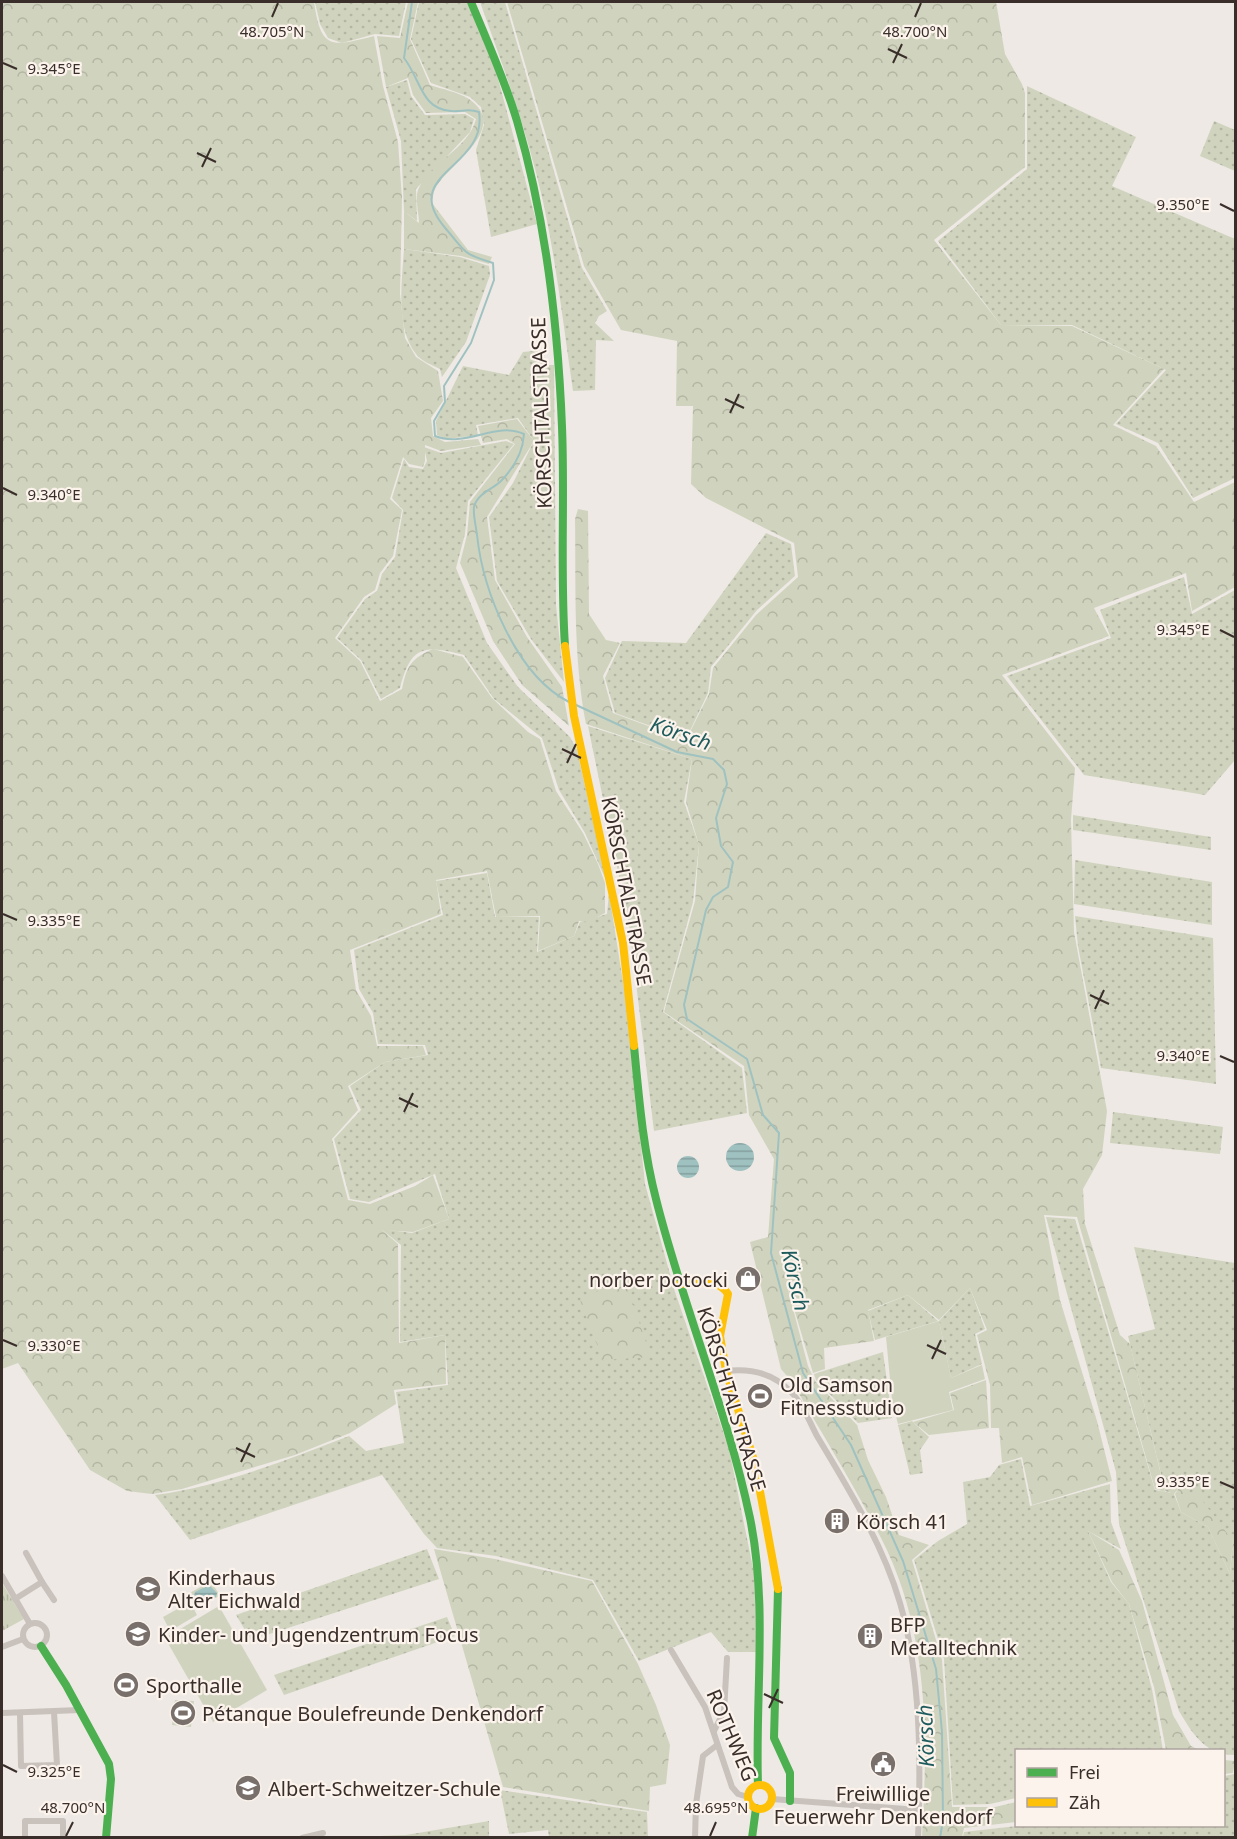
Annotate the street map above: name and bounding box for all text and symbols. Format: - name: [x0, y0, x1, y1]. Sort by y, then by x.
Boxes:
- text: 48.705°N: [240, 21, 304, 41]
- text: 48.700°N: [883, 21, 947, 41]
- text: 9.345°E: [27, 58, 81, 78]
- text: 9.350°E: [1156, 194, 1210, 214]
- street label: KÖRSCHTALSTRASSE: [524, 317, 558, 509]
- text: 9.340°E: [27, 484, 81, 504]
- text: 9.345°E: [1156, 619, 1210, 639]
- water label: Körsch: [647, 710, 715, 756]
- street label: KÖRSCHTALSTRASSE: [595, 794, 659, 988]
- text: 9.335°E: [27, 910, 81, 930]
- text: 9.340°E: [1156, 1045, 1210, 1065]
- water label: Körsch: [775, 1246, 817, 1314]
- shop icon: norber potocki: [733, 1264, 763, 1294]
- place label: norber potocki: [589, 1266, 728, 1293]
- street label: KÖRSCHTALSTRASSE: [691, 1303, 773, 1495]
- text: 9.330°E: [27, 1335, 81, 1355]
- place label: Old Samson Fitnessstudio: [780, 1371, 904, 1421]
- sports icon: Old Samson Fitnessstudio: [745, 1381, 775, 1411]
- text: 9.335°E: [1156, 1471, 1210, 1491]
- building icon: Körsch 41: [822, 1506, 852, 1536]
- place label: Körsch 41: [856, 1508, 948, 1535]
- place label: Kinderhaus Alter Eichwald: [168, 1564, 301, 1614]
- school or university icon: Kinderhaus Alter Eichwald: [133, 1574, 163, 1604]
- place label: BFP Metalltechnik: [890, 1611, 1017, 1661]
- school or university icon: Kinder- und Jugendzentrum Focus: [123, 1619, 153, 1649]
- place label: Kinder- und Jugendzentrum Focus: [158, 1621, 478, 1648]
- building icon: BFP Metalltechnik: [855, 1621, 885, 1651]
- sports icon: Sporthalle: [111, 1670, 141, 1700]
- place label: Sporthalle: [146, 1672, 242, 1699]
- street label: ROTHWEG: [700, 1685, 764, 1785]
- sports icon: Pétanque Boulefreunde Denkendorf: [168, 1698, 198, 1728]
- place label: Pétanque Boulefreunde Denkendorf: [202, 1700, 544, 1727]
- water label: Körsch: [910, 1704, 940, 1768]
- public building icon: Freiwillige Feuerwehr Denkendorf: [868, 1749, 898, 1779]
- legend: [1015, 1749, 1225, 1827]
- text: Frei: [1069, 1760, 1100, 1784]
- text: 9.325°E: [27, 1761, 81, 1781]
- school or university icon: Albert-Schweitzer-Schule: [233, 1773, 263, 1803]
- place label: Albert-Schweitzer-Schule: [268, 1775, 501, 1802]
- place label: Freiwillige Feuerwehr Denkendorf: [774, 1780, 993, 1830]
- text: Zäh: [1069, 1790, 1101, 1814]
- text: 48.700°N: [41, 1797, 105, 1817]
- text: 48.695°N: [684, 1797, 748, 1817]

